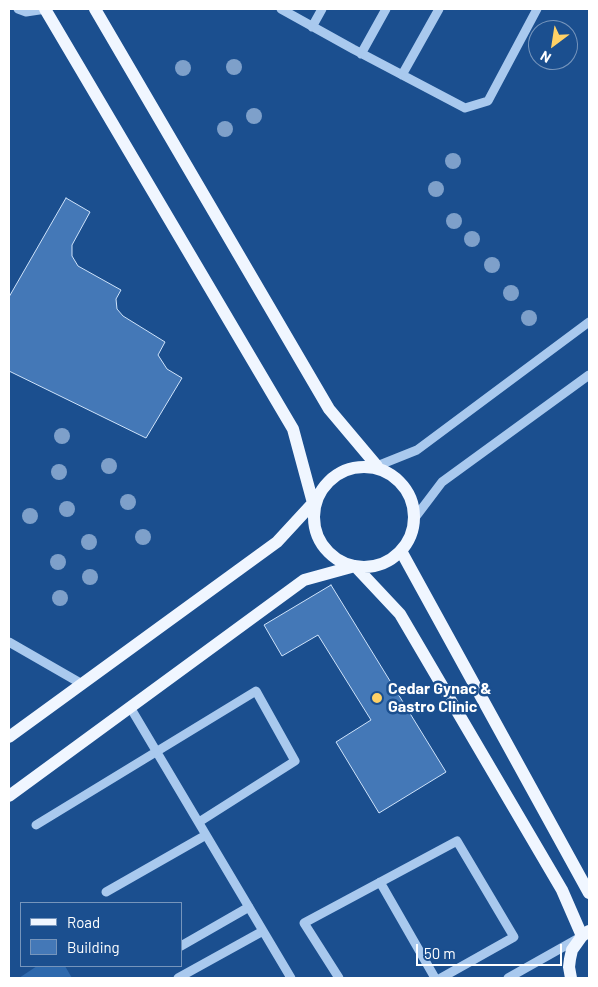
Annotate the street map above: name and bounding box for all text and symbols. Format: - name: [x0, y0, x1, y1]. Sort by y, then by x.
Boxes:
- north arrow: [528, 20, 578, 70]
- text: N: [537, 48, 554, 67]
- place label: Cedar Gynac & Gastro Clinic: [388, 679, 491, 717]
- marker: Cedar Gynac & Gastro Clinic: [370, 691, 384, 705]
- legend: [20, 902, 182, 967]
- text: Road: [67, 913, 100, 931]
- scale bar: [418, 934, 564, 966]
- text: Building: [67, 938, 120, 956]
- text: 50 m: [424, 944, 456, 962]

